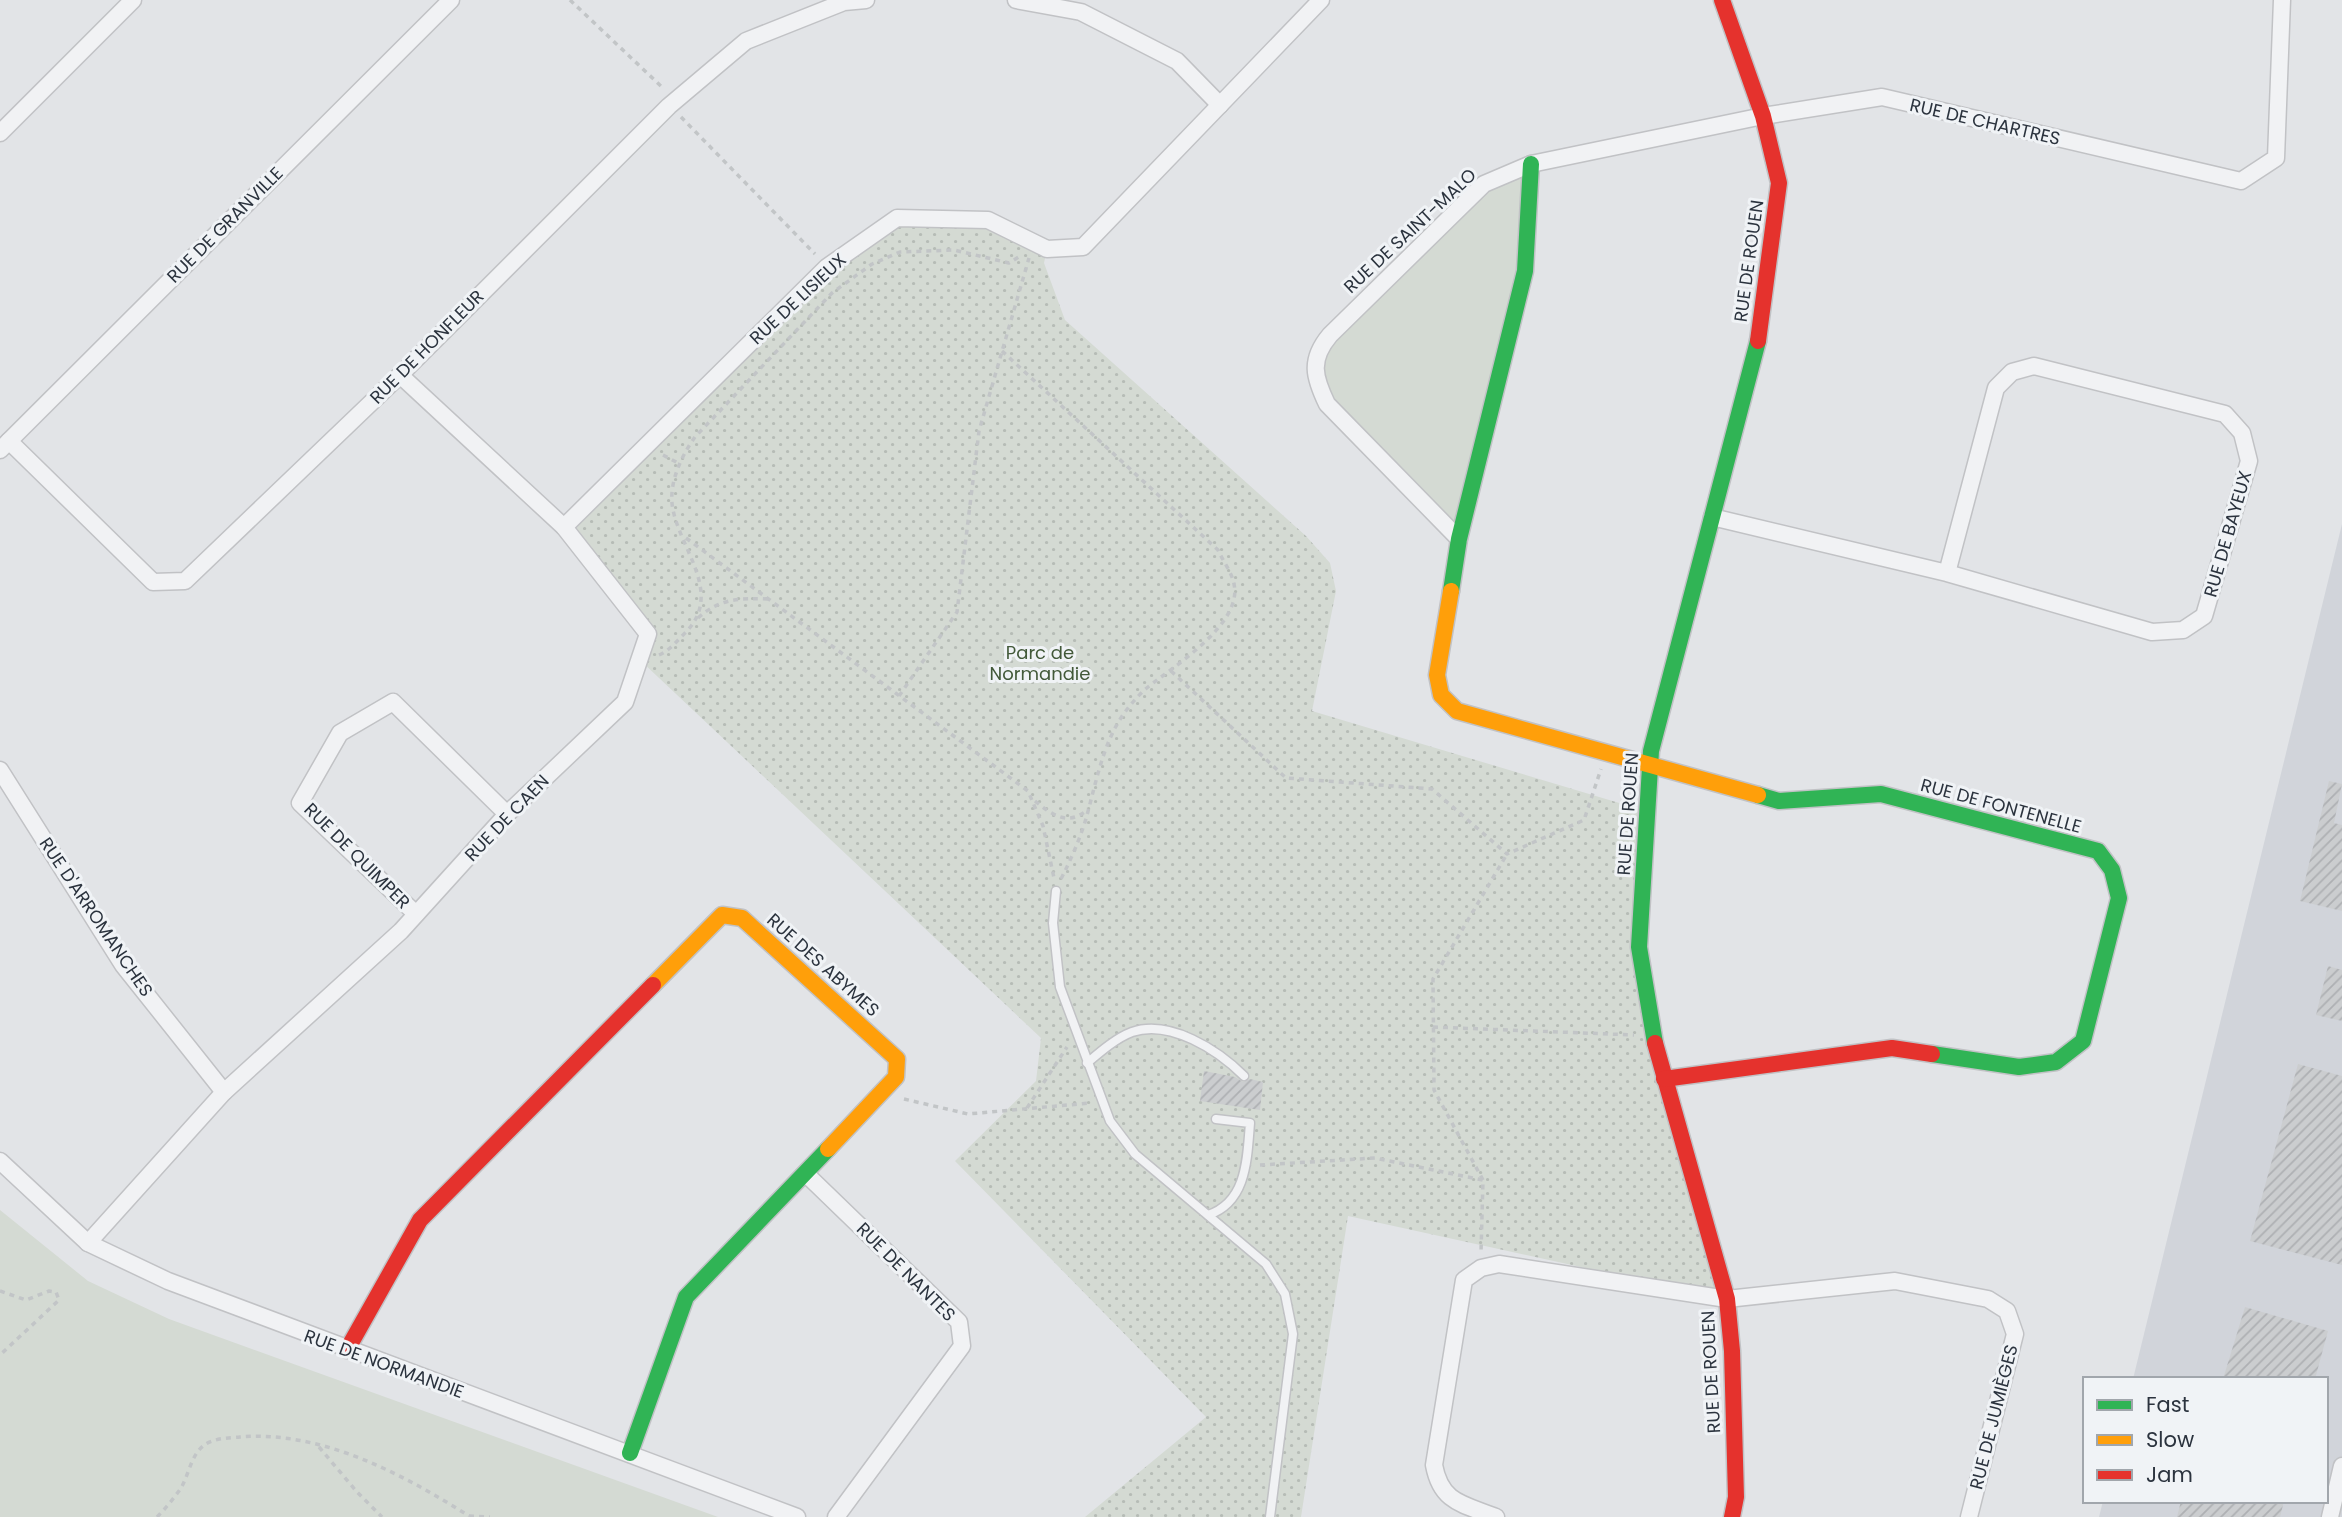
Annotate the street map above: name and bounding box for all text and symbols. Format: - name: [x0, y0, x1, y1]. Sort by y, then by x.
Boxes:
- street label: RUE DE CHARTRES: [1907, 92, 2063, 151]
- street label: RUE DE GRANVILLE: [161, 161, 288, 288]
- street label: RUE DE SAINT-MALO: [1338, 163, 1481, 299]
- street label: RUE DE ROUEN: [1728, 198, 1769, 324]
- street label: RUE DE LISIEUX: [744, 247, 851, 350]
- street label: RUE DE HONFLEUR: [364, 284, 489, 409]
- street label: RUE DE BAYEUX: [2198, 468, 2257, 600]
- park label: Parc de Normandie: [990, 640, 1090, 686]
- street label: RUE DE ROUEN: [1611, 752, 1644, 876]
- street label: RUE DE CAEN: [459, 769, 554, 867]
- street label: RUE DE FONTENELLE: [1918, 772, 2084, 839]
- street label: RUE DE QUIMPER: [299, 797, 416, 914]
- street label: RUE D'ARROMANCHES: [34, 832, 159, 1001]
- street label: RUE DES ABYMES: [762, 907, 885, 1022]
- street label: RUE DE NANTES: [851, 1217, 961, 1327]
- street label: RUE DE ROUEN: [1695, 1310, 1726, 1434]
- street label: RUE DE NORMANDIE: [301, 1323, 468, 1404]
- street label: RUE DE JUMIÈGES: [1963, 1342, 2024, 1492]
- legend: [2083, 1377, 2328, 1503]
- text: Fast: [2146, 1390, 2189, 1419]
- text: Slow: [2146, 1425, 2194, 1454]
- text: Jam: [2146, 1460, 2193, 1489]

